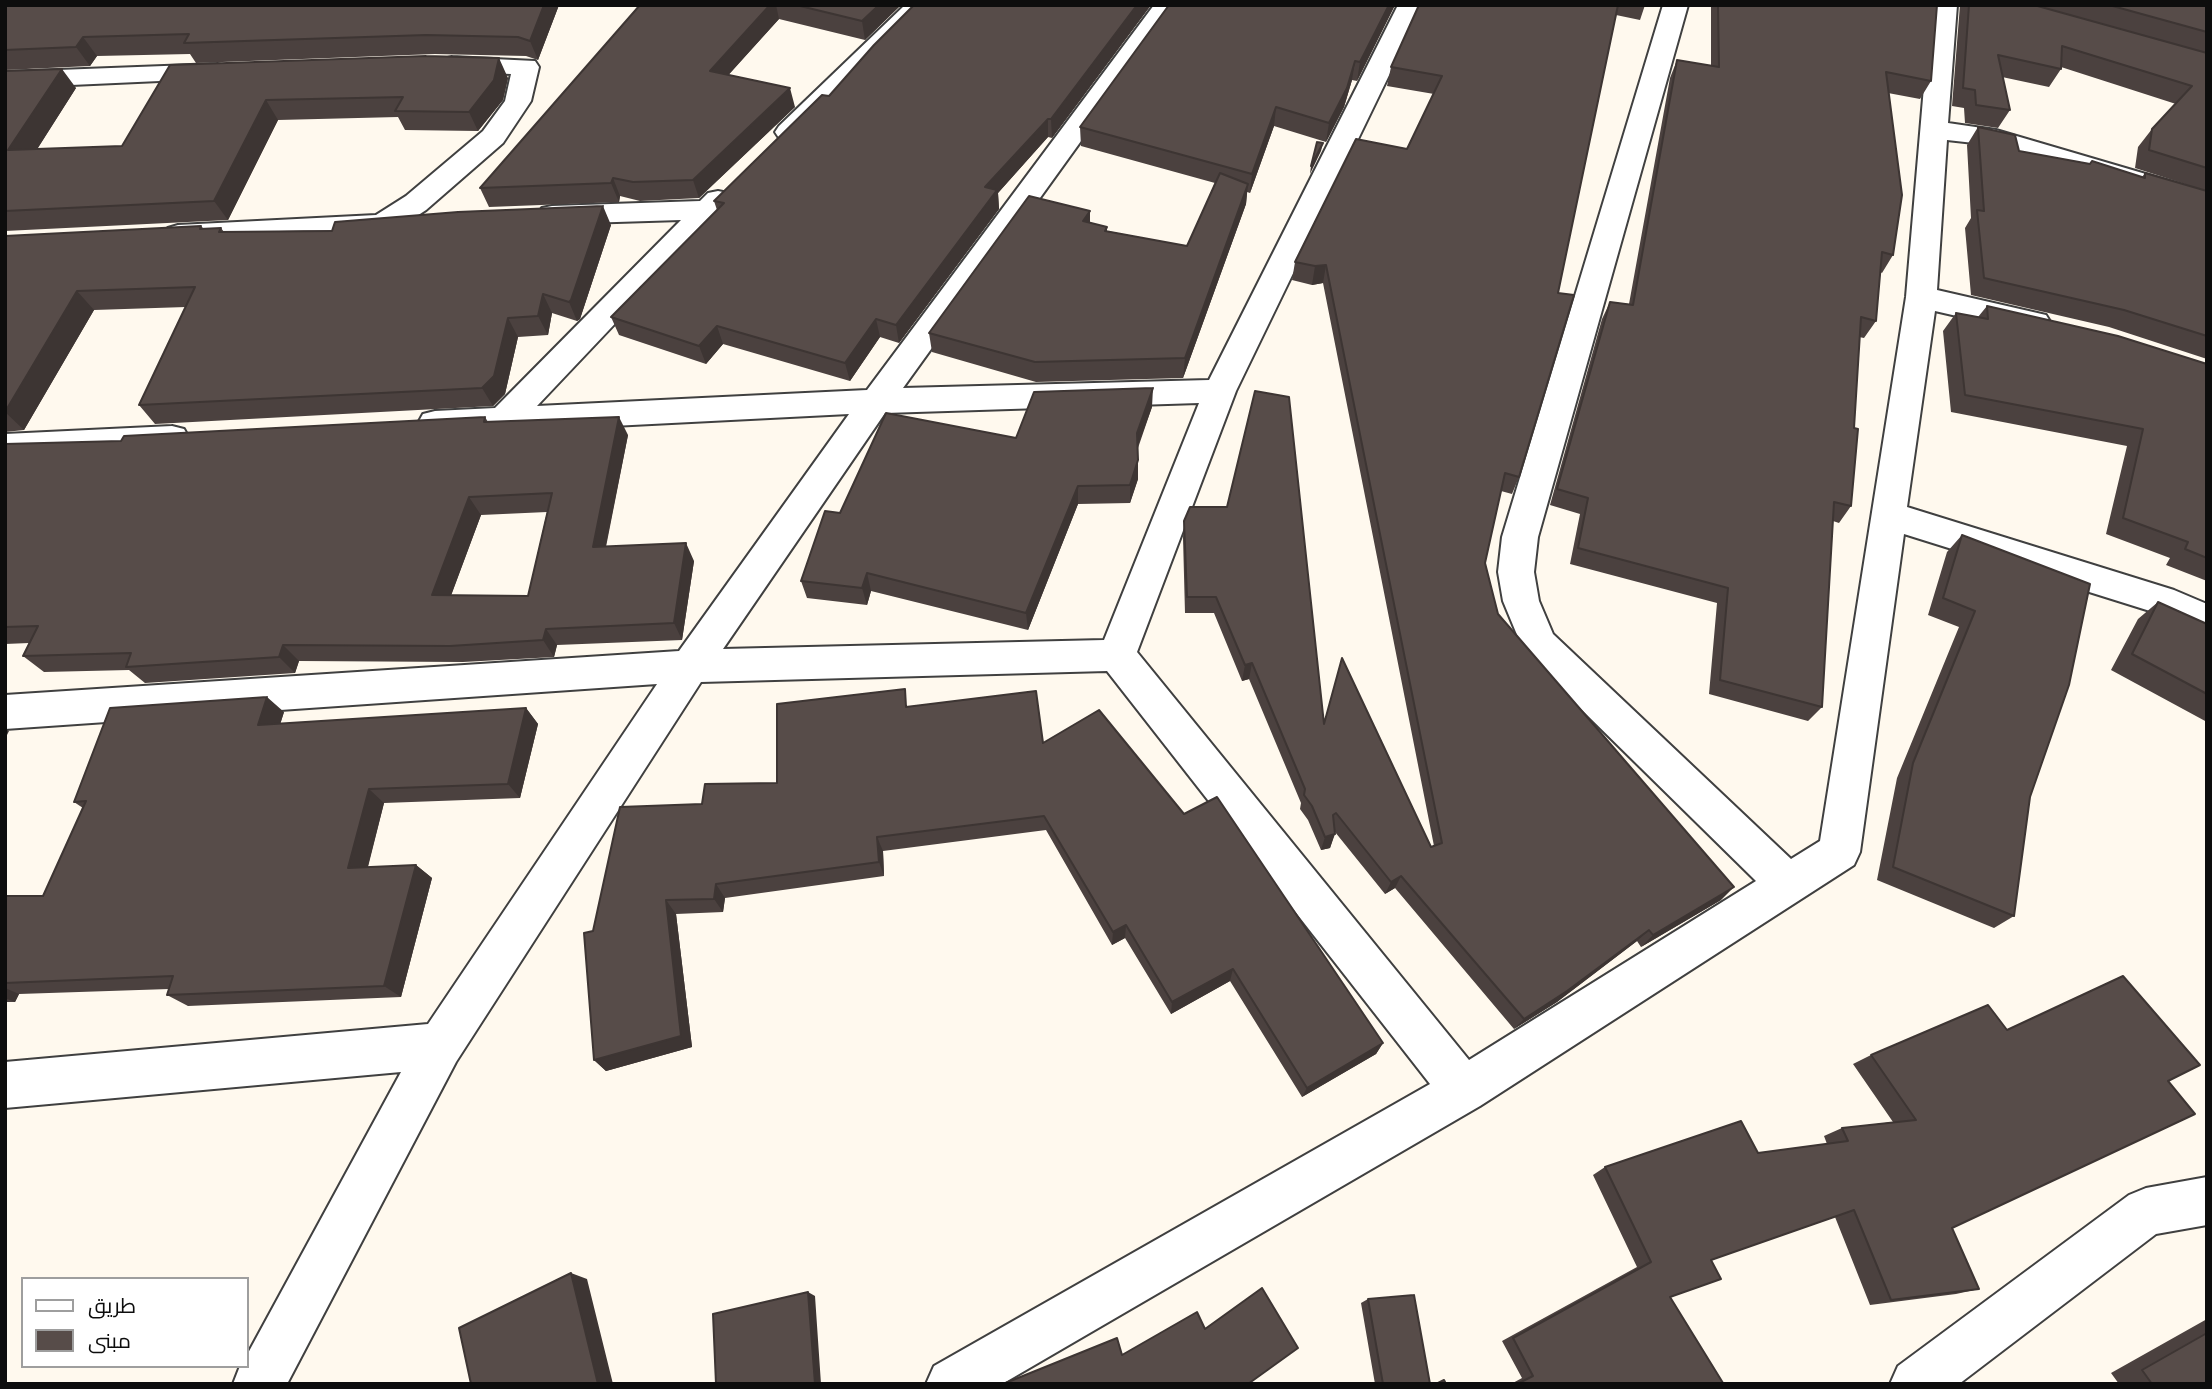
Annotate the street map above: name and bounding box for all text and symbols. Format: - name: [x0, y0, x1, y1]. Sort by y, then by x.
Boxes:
- legend: [21, 1277, 248, 1368]
- text: طريق: [88, 1291, 136, 1319]
- text: مبنى: [88, 1326, 131, 1354]

